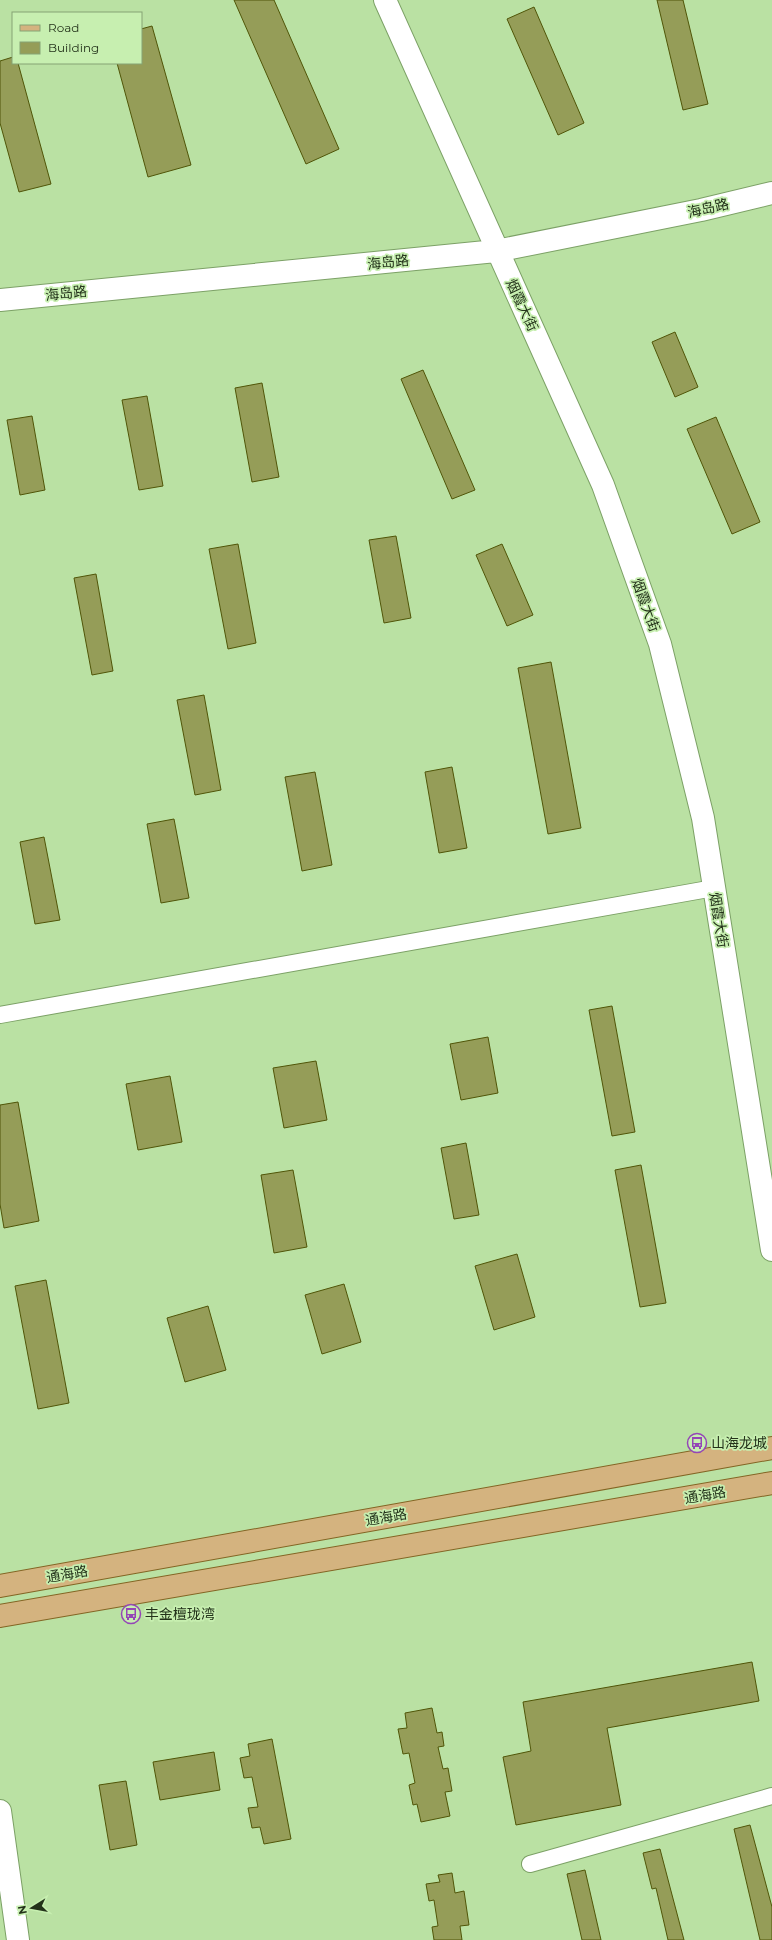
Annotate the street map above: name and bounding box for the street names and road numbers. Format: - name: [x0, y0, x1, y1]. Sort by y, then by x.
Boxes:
- street label: 海岛路: [686, 195, 730, 221]
- street label: 海岛路: [366, 251, 410, 273]
- street label: 烟霞大街: [502, 276, 542, 334]
- street label: 海岛路: [44, 282, 88, 304]
- street label: 烟霞大街: [628, 576, 664, 634]
- street label: 烟霞大街: [706, 891, 732, 949]
- street label: 通海路: [683, 1482, 727, 1508]
- street label: 通海路: [364, 1504, 408, 1530]
- street label: 通海路: [45, 1561, 89, 1587]

